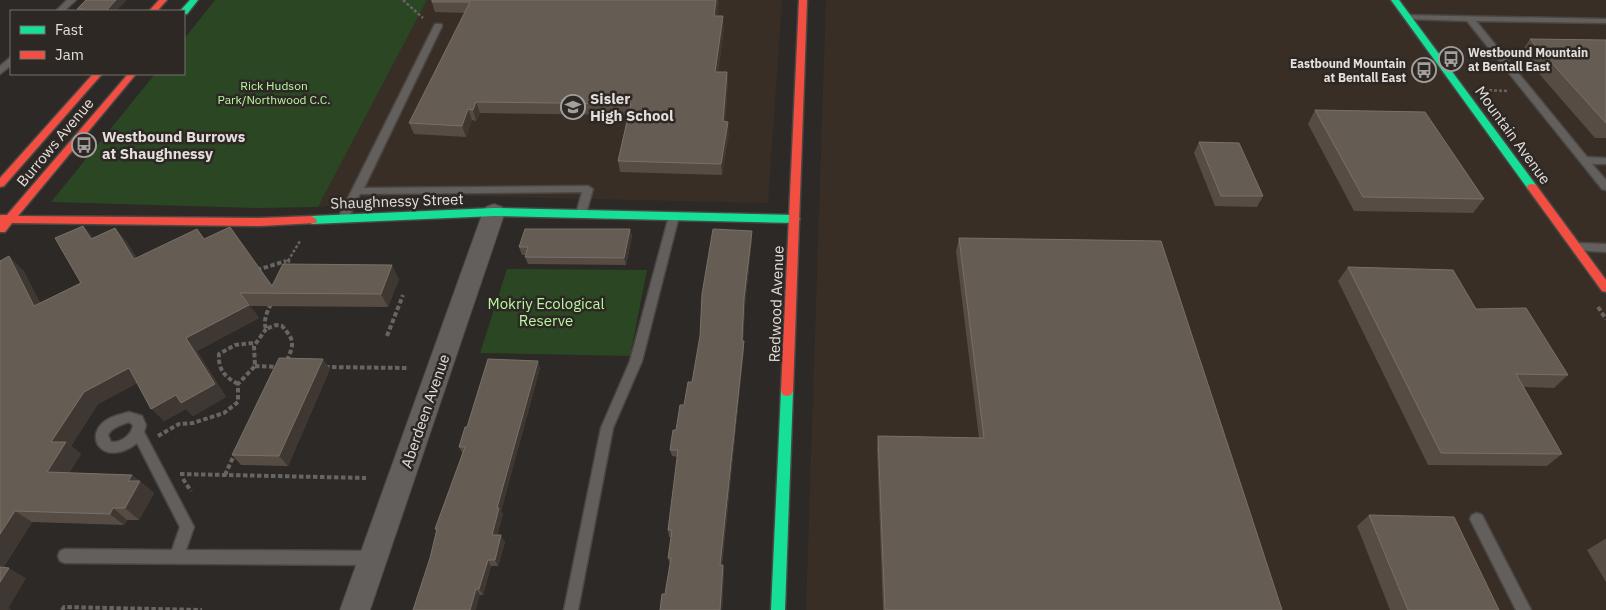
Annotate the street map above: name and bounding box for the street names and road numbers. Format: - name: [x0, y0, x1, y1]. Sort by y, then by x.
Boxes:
- street label: Mountain Avenue: [1471, 82, 1555, 188]
- street label: Burrows Avenue: [12, 94, 98, 190]
- street label: Shaughnessy Street: [330, 189, 464, 213]
- street label: Redwood Avenue: [764, 245, 788, 363]
- street label: Aberdeen Avenue: [397, 352, 453, 470]

